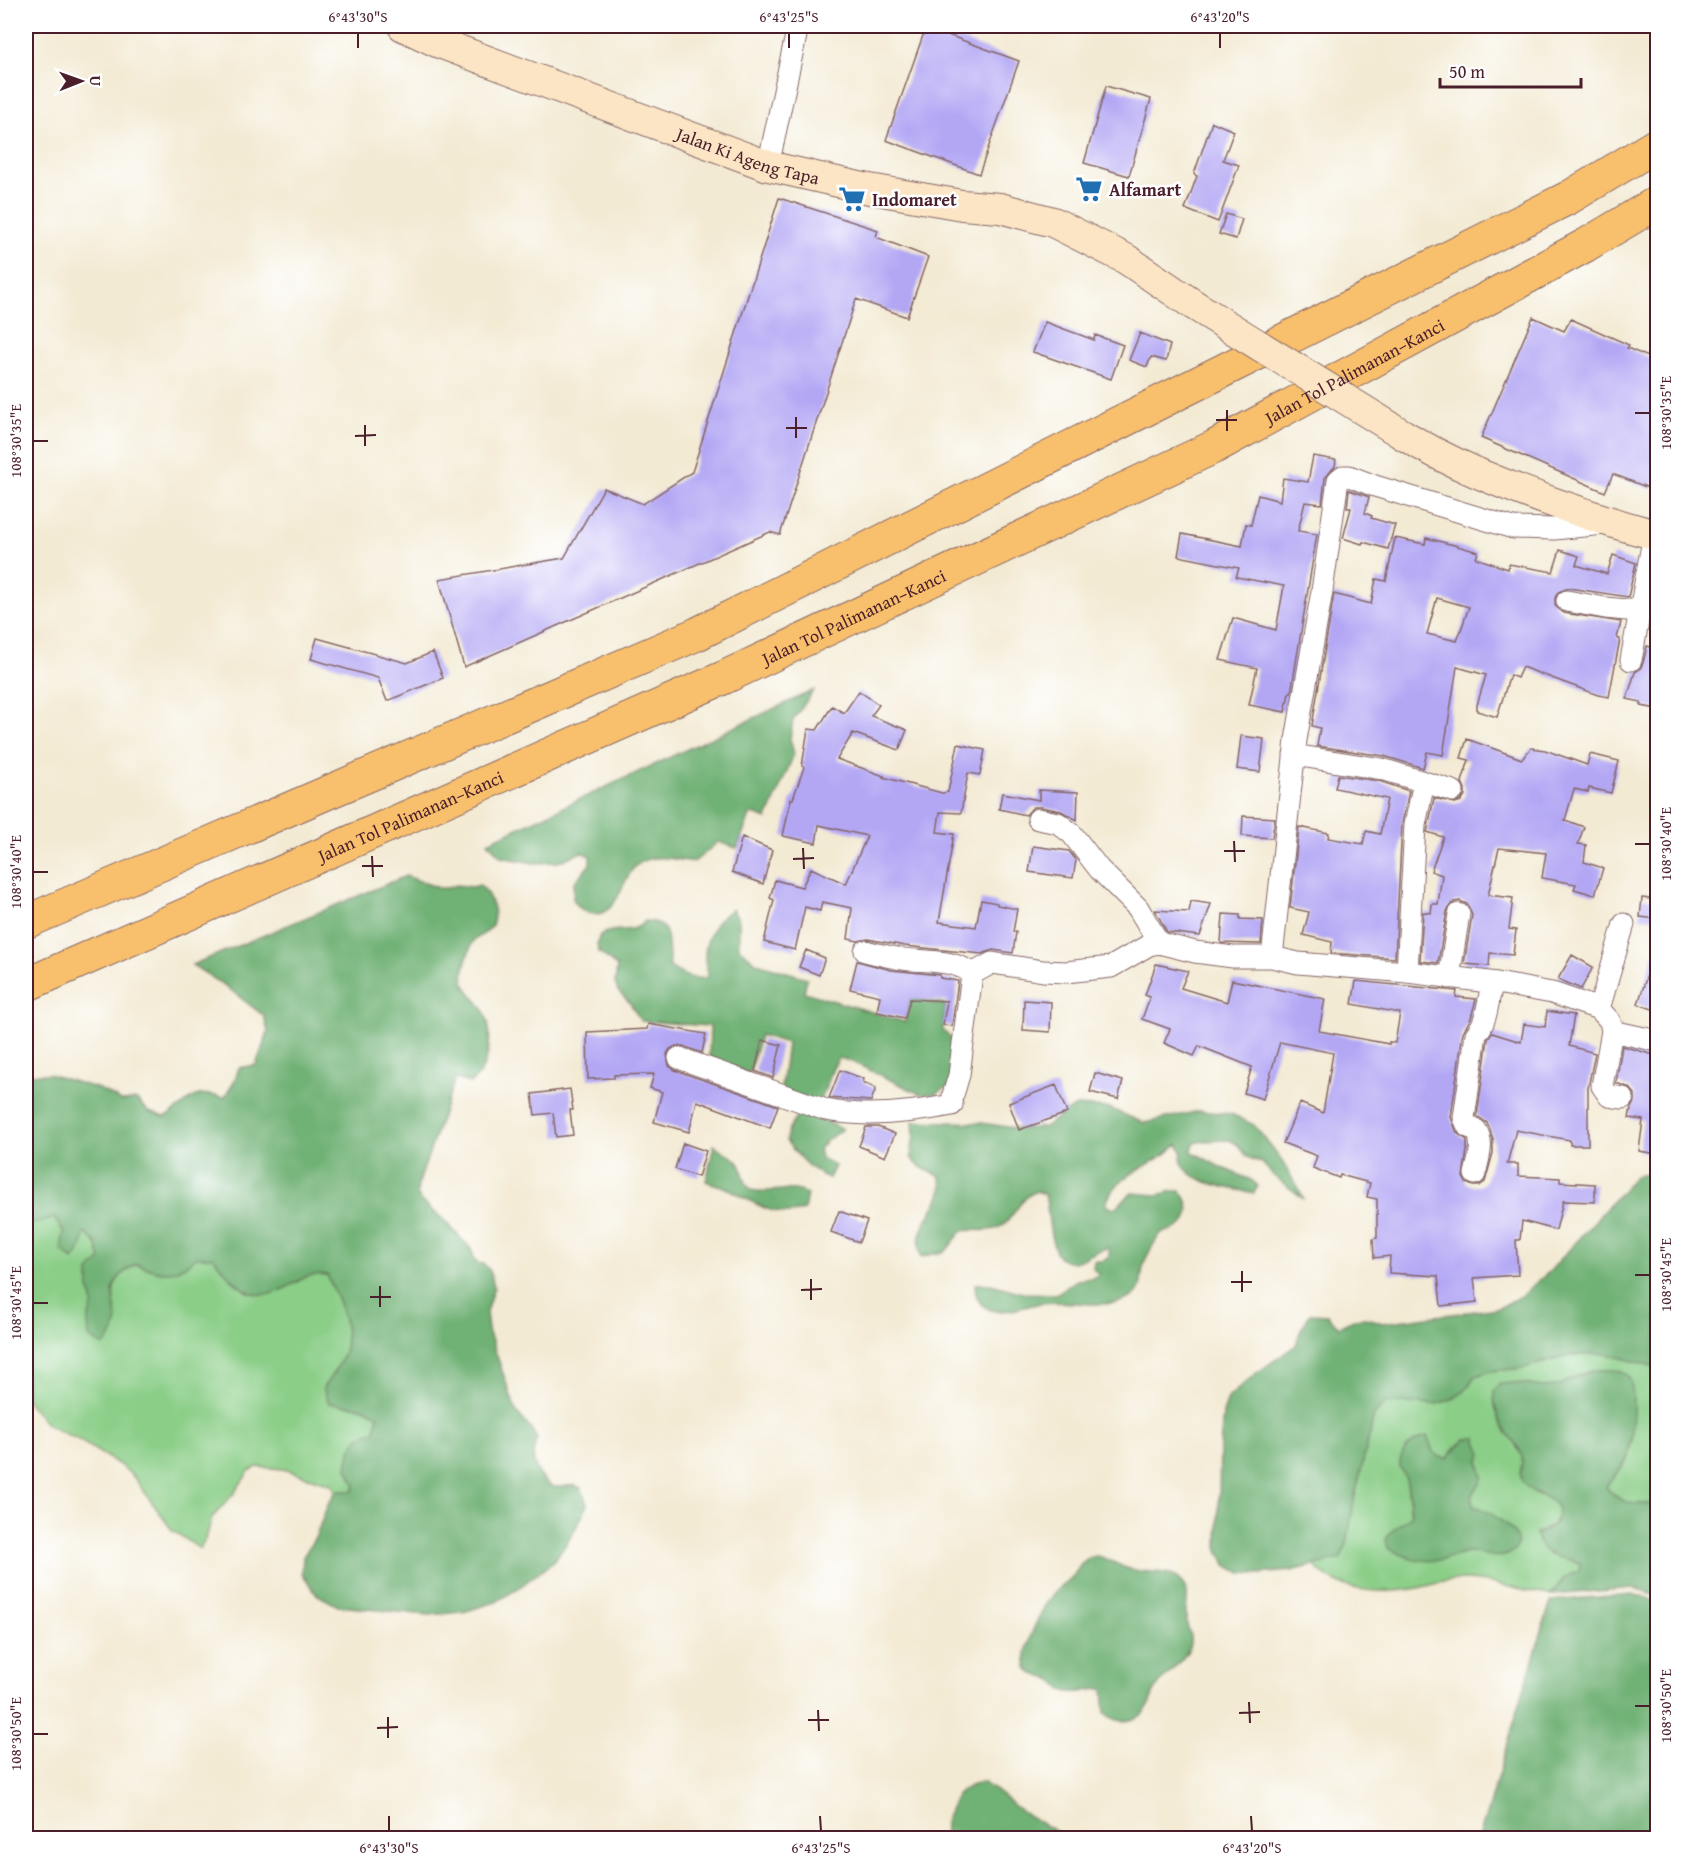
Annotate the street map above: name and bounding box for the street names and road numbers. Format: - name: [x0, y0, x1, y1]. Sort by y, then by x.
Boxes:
- street label: Jalan Ki Ageng Tapa: [671, 119, 823, 191]
- street label: Jalan Tol Palimanan–Kanci: [1258, 311, 1449, 431]
- street label: Jalan Tol Palimanan–Kanci: [755, 562, 950, 672]
- street label: Jalan Tol Palimanan–Kanci: [311, 763, 508, 869]

